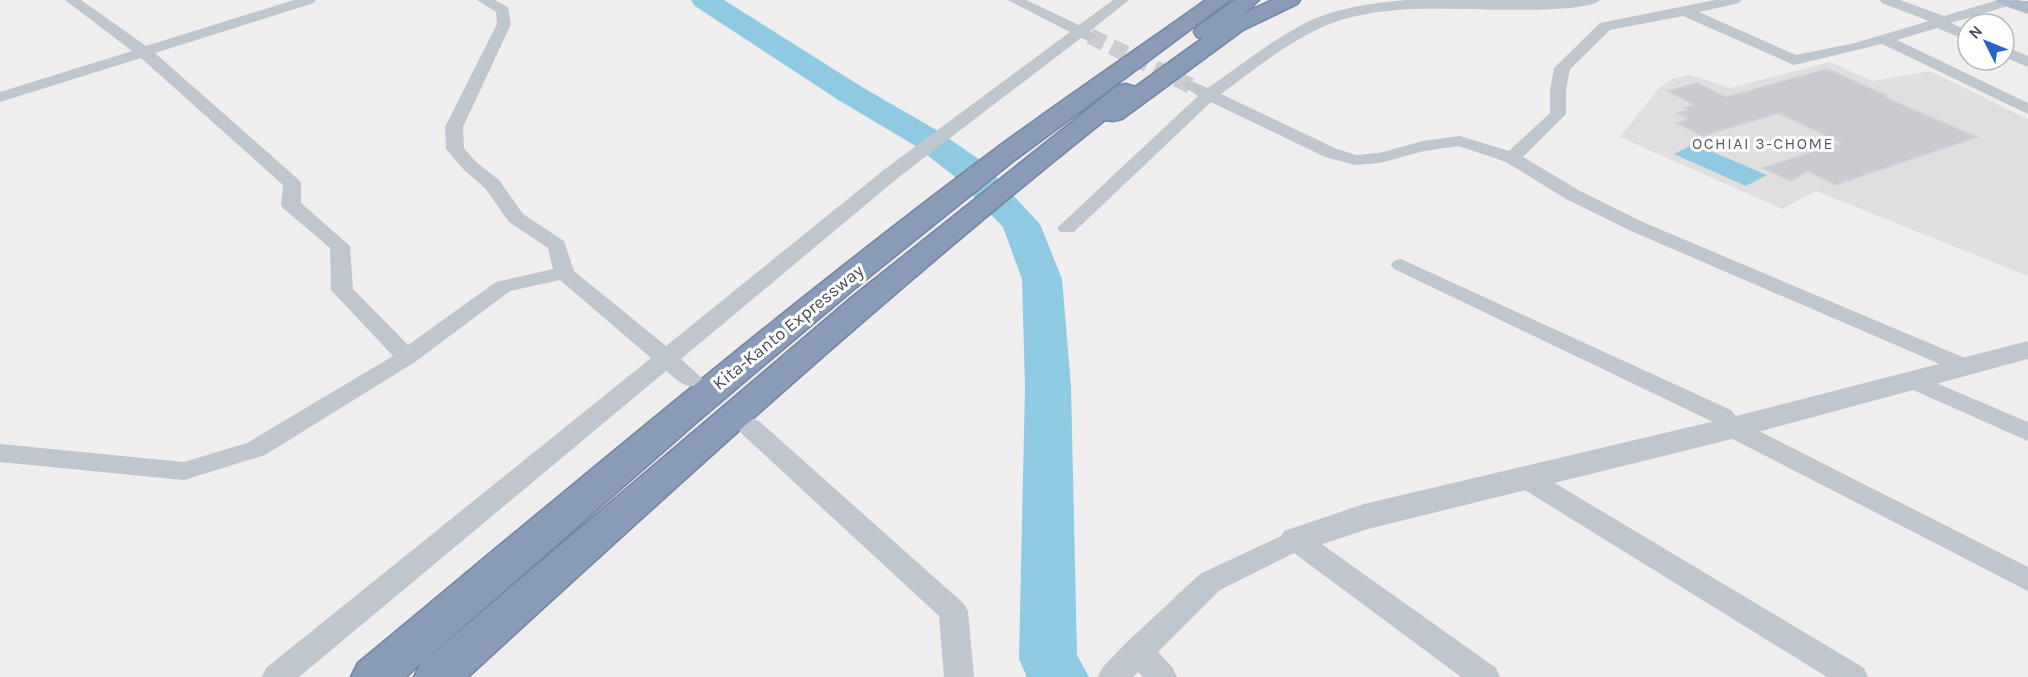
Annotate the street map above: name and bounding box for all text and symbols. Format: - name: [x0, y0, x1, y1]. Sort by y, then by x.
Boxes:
- north arrow: [1956, 12, 2016, 72]
- text: N: [1965, 21, 1986, 43]
- district label: OCHIAI 3-CHOME: [1692, 134, 1834, 153]
- street label: Kita-Kanto Expressway: [708, 259, 868, 395]

